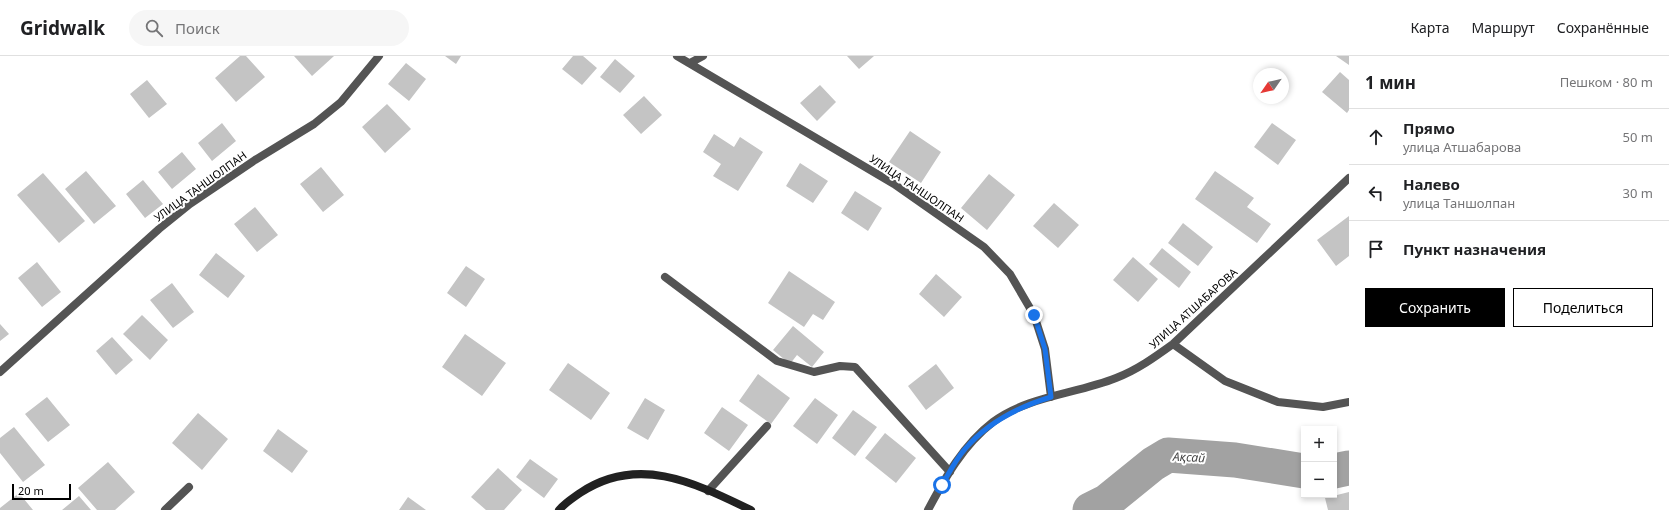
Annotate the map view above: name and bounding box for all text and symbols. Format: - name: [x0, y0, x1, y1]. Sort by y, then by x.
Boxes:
- search box: [129, 10, 409, 46]
- text: Gridwalk: [20, 15, 105, 41]
- icon: search: [143, 17, 165, 39]
- text: Поиск: [175, 18, 220, 38]
- text: Карта: [1410, 18, 1449, 37]
- text: Маршрут: [1471, 18, 1535, 37]
- text: Сохранённые: [1557, 18, 1649, 37]
- north arrow: [1253, 68, 1289, 104]
- text: 1 мин: [1365, 71, 1416, 94]
- text: Пешком · 80 m: [1560, 73, 1653, 91]
- text: Прямо: [1403, 118, 1455, 138]
- icon: ahead: [1365, 126, 1387, 148]
- text: 50 m: [1623, 128, 1653, 146]
- text: улица Атшабарова: [1403, 138, 1521, 156]
- street label: УЛИЦА ТАНШОЛПАН: [151, 147, 249, 225]
- street label: УЛИЦА ТАНШОЛПАН: [867, 151, 967, 225]
- text: Налево: [1403, 174, 1460, 194]
- icon: left: [1365, 182, 1387, 204]
- text: 30 m: [1623, 184, 1653, 202]
- text: улица Таншолпан: [1403, 194, 1515, 212]
- icon: arrive: [1365, 238, 1387, 260]
- text: Пункт назначения: [1403, 239, 1546, 259]
- street label: УЛИЦА АТШАБАРОВА: [1146, 264, 1241, 352]
- button: Сохранить: [1365, 288, 1505, 327]
- button: Поделиться: [1513, 288, 1653, 327]
- route end: [1025, 306, 1043, 324]
- map controls: [1301, 426, 1337, 498]
- button: +: [1301, 426, 1337, 462]
- water label: Ақсай: [1172, 448, 1206, 466]
- button: −: [1301, 462, 1337, 498]
- route start: [933, 476, 951, 494]
- scale bar: [12, 482, 71, 501]
- text: 20 m: [18, 483, 44, 498]

